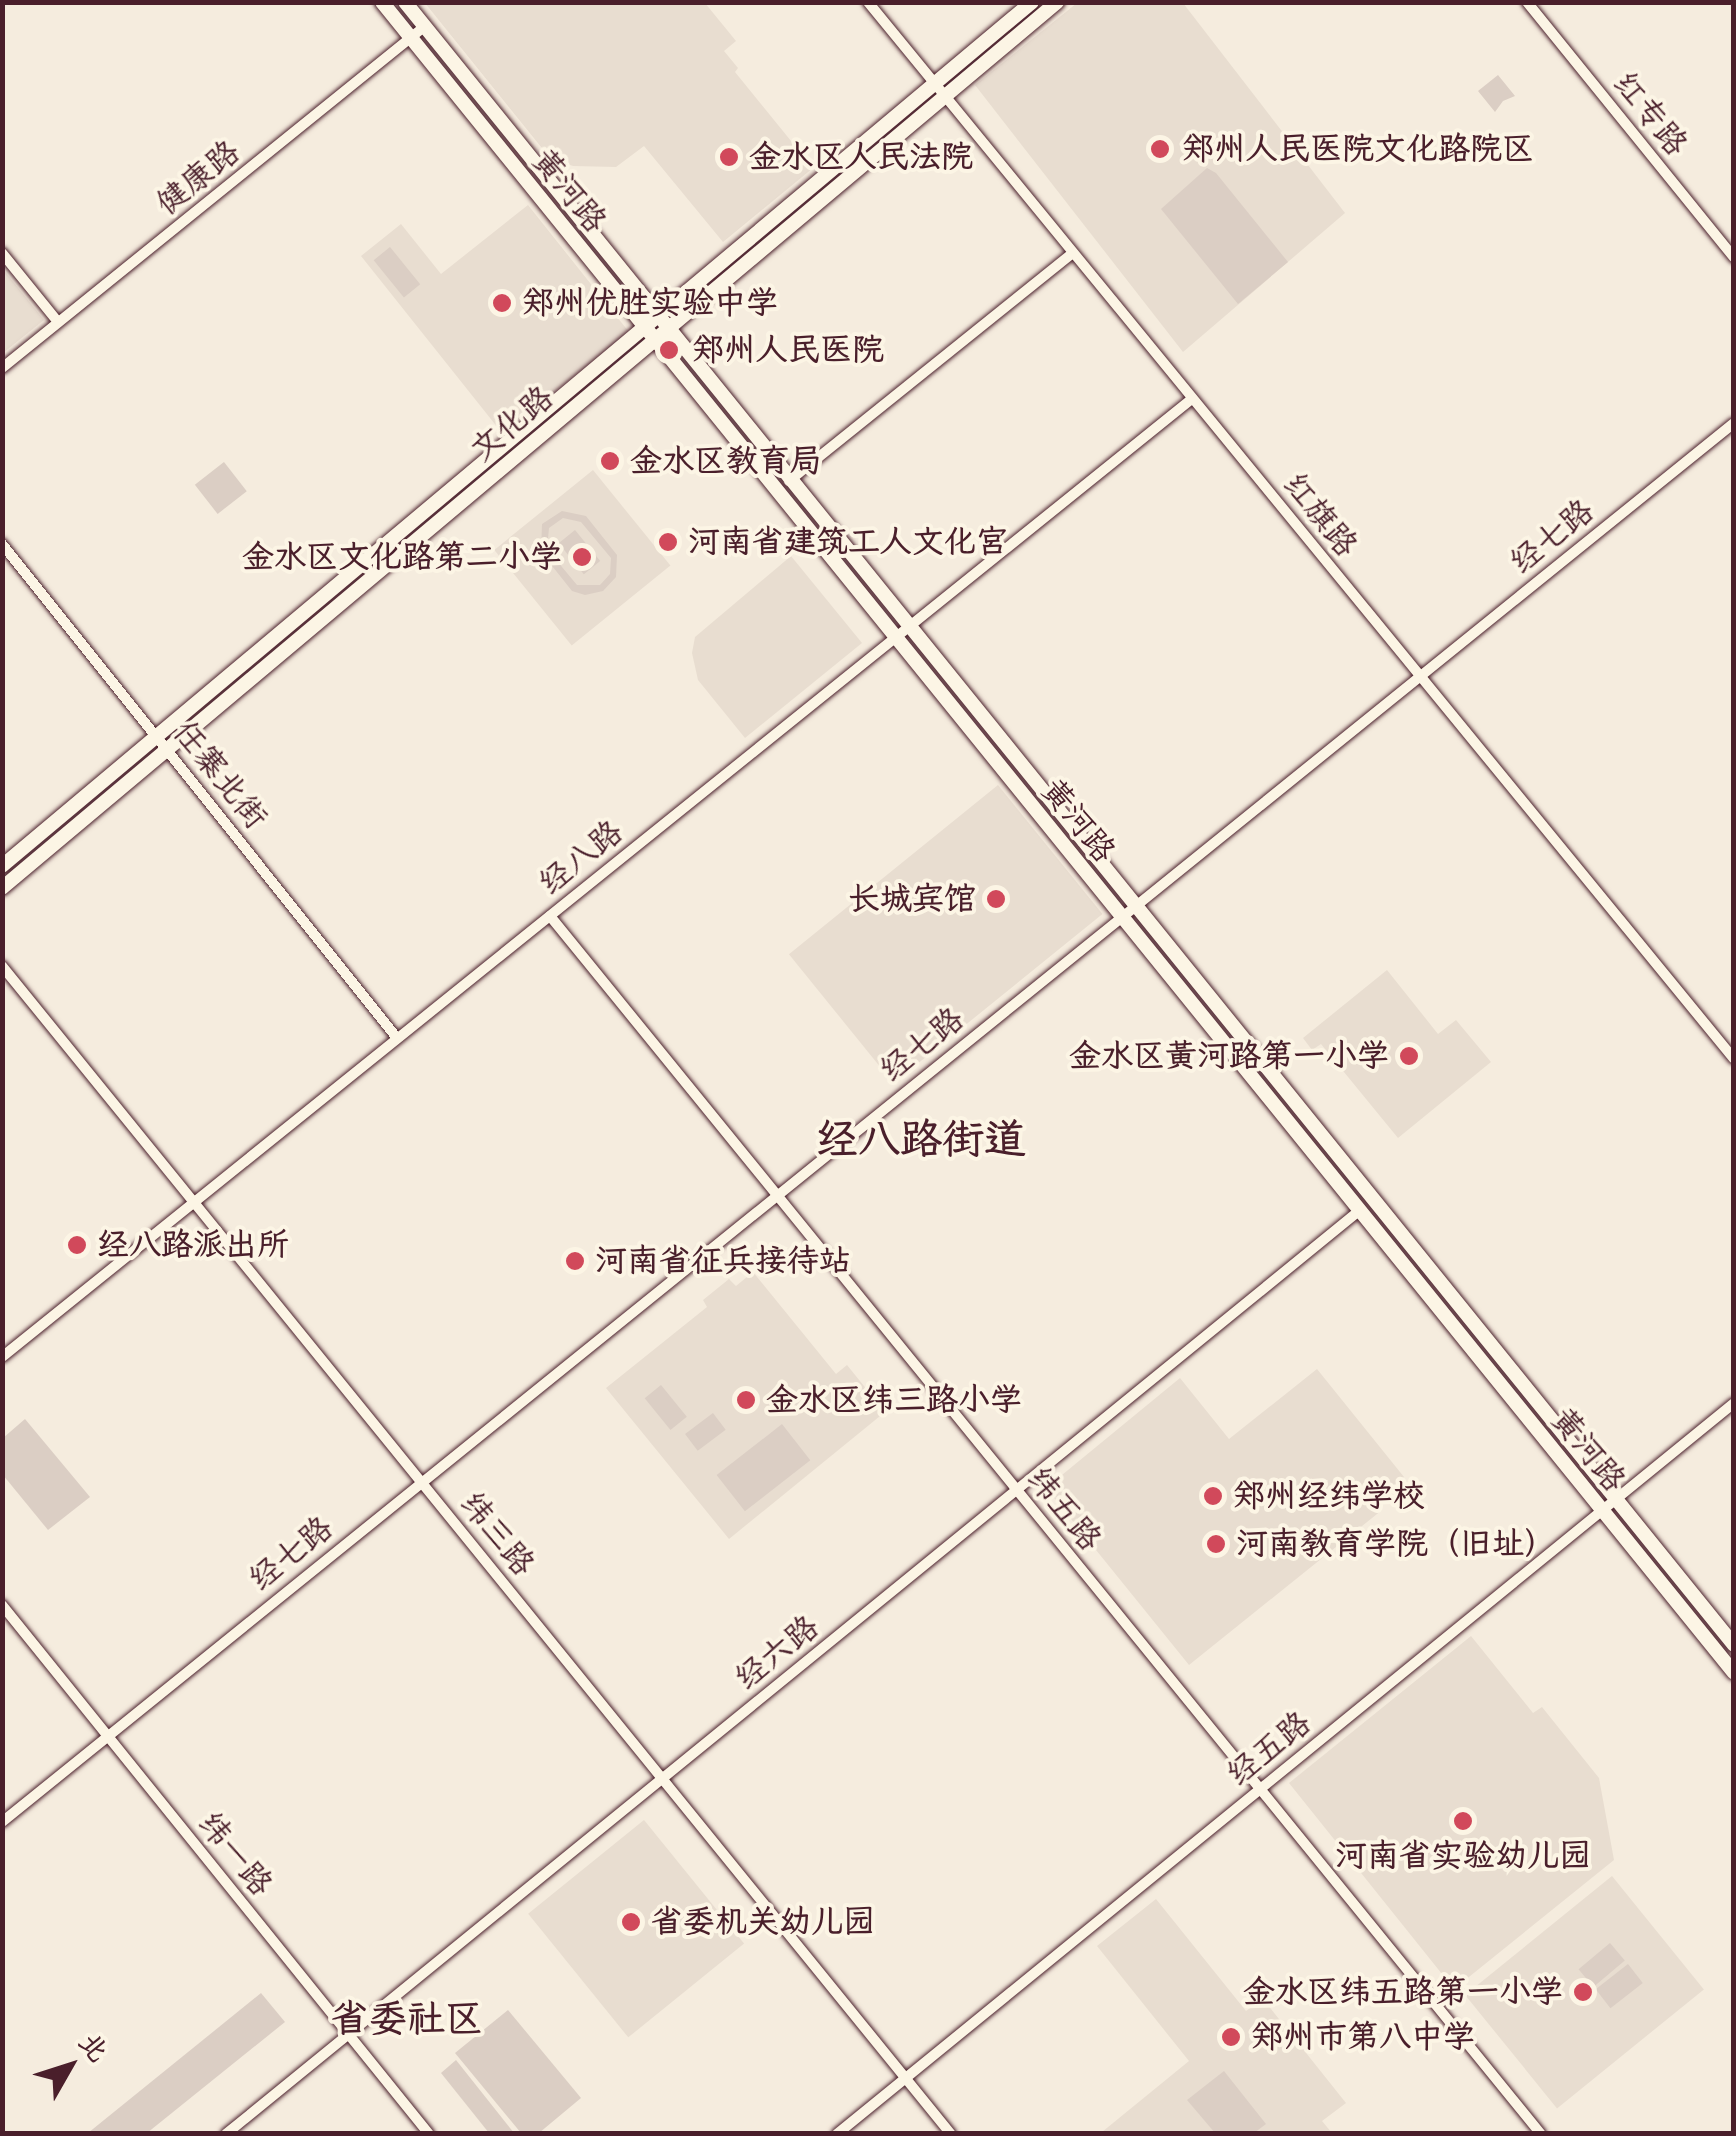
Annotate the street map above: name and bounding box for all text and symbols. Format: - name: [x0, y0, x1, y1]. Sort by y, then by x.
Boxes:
- street label: 红专路: [1605, 65, 1695, 163]
- place label: 郑州人民医院文化路院区: [1182, 130, 1534, 168]
- street label: 健康路: [149, 133, 247, 223]
- marker: 郑州人民医院文化路院区: [1147, 136, 1173, 162]
- place label: 金水区人民法院: [749, 138, 973, 176]
- street label: 黄河路: [524, 142, 614, 240]
- marker: 金水区人民法院: [718, 146, 740, 168]
- place label: 郑州优胜实验中学: [522, 284, 778, 322]
- marker: 郑州优胜实验中学: [491, 292, 513, 314]
- place label: 郑州人民医院: [692, 331, 884, 369]
- marker: 郑州人民医院: [656, 337, 682, 363]
- street label: 文化路: [463, 378, 561, 470]
- place label: 金水区教育局: [630, 442, 822, 480]
- marker: 金水区教育局: [599, 450, 621, 472]
- street label: 红旗路: [1275, 466, 1365, 564]
- street label: 经七路: [1503, 492, 1601, 582]
- place label: 河南省建筑工人文化宫: [688, 523, 1008, 561]
- marker: 河南省建筑工人文化宫: [657, 531, 679, 553]
- place label: 金水区文化路第二小学: [242, 538, 562, 576]
- marker: 金水区文化路第二小学: [571, 546, 593, 568]
- street label: 任寨北街: [165, 713, 275, 837]
- street label: 黄河路: [1033, 772, 1123, 870]
- street label: 经八路: [532, 813, 630, 903]
- place label: 长城宾馆: [848, 880, 976, 918]
- marker: 长城宾馆: [985, 888, 1007, 910]
- street label: 经七路: [873, 1000, 971, 1090]
- place label: 金水区黄河路第一小学: [1069, 1037, 1389, 1075]
- marker: 金水区黄河路第一小学: [1398, 1045, 1420, 1067]
- district label: 经八路街道: [816, 1114, 1026, 1164]
- place label: 经八路派出所: [97, 1226, 289, 1264]
- marker: 经八路派出所: [66, 1234, 88, 1256]
- place label: 河南省征兵接待站: [595, 1242, 851, 1280]
- marker: 河南省征兵接待站: [564, 1250, 586, 1272]
- place label: 金水区纬三路小学: [766, 1381, 1022, 1419]
- marker: 金水区纬三路小学: [735, 1389, 757, 1411]
- street label: 黄河路: [1543, 1401, 1633, 1499]
- street label: 纬五路: [1019, 1460, 1109, 1558]
- place label: 郑州经纬学校: [1233, 1477, 1425, 1515]
- street label: 纬三路: [452, 1485, 542, 1583]
- marker: 郑州经纬学校: [1202, 1485, 1224, 1507]
- street label: 经七路: [242, 1509, 340, 1599]
- place label: 河南教育学院（旧址）: [1236, 1525, 1556, 1563]
- marker: 河南教育学院（旧址）: [1205, 1533, 1227, 1555]
- street label: 经六路: [728, 1608, 826, 1698]
- street label: 经五路: [1220, 1704, 1318, 1794]
- street label: 纬一路: [190, 1805, 280, 1903]
- marker: 河南省实验幼儿园: [1452, 1810, 1474, 1832]
- place label: 河南省实验幼儿园: [1335, 1837, 1591, 1875]
- place label: 省委机关幼儿园: [651, 1903, 875, 1941]
- marker: 省委机关幼儿园: [620, 1911, 642, 1933]
- place label: 金水区纬五路第一小学: [1243, 1973, 1563, 2011]
- marker: 金水区纬五路第一小学: [1572, 1981, 1594, 2003]
- district label: 省委社区: [331, 1996, 483, 2042]
- north arrow: [20, 2016, 120, 2116]
- place label: 郑州市第八中学: [1251, 2018, 1475, 2056]
- text: 北: [66, 2020, 122, 2073]
- marker: 郑州市第八中学: [1220, 2026, 1242, 2048]

